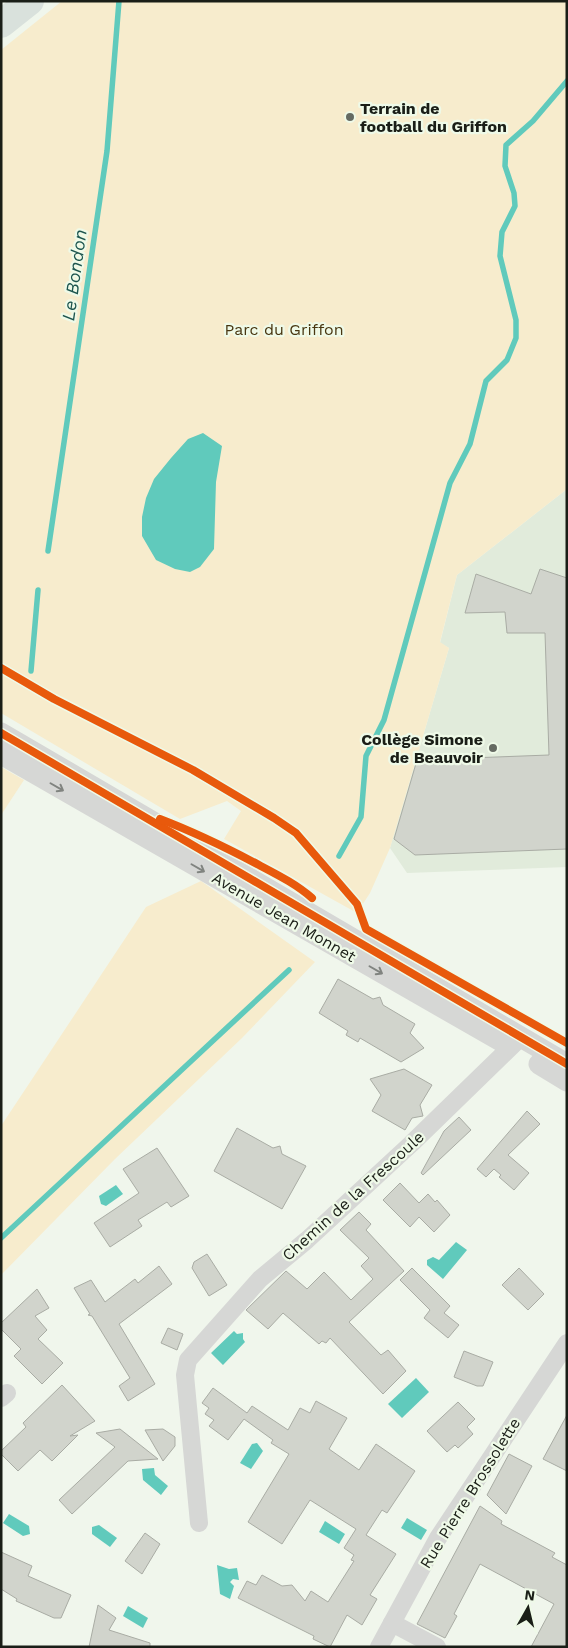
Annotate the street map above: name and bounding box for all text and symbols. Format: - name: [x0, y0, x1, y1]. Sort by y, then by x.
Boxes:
- place label: Terrain de football du Griffon: [360, 99, 507, 136]
- marker: Terrain de football du Griffon: [344, 111, 356, 123]
- water label: Le Bondon: [57, 228, 91, 322]
- park label: Parc du Griffon: [224, 320, 344, 339]
- place label: Collège Simone de Beauvoir: [361, 730, 483, 767]
- marker: Collège Simone de Beauvoir: [487, 742, 499, 754]
- one-way arrow: [50, 782, 64, 792]
- one-way arrow: [191, 863, 205, 873]
- street label: Avenue Jean Monnet: [209, 868, 360, 966]
- one-way arrow: [368, 965, 383, 975]
- street label: Chemin de la Frescoule: [278, 1127, 428, 1265]
- street label: Rue Pierre Brossolette: [416, 1414, 524, 1572]
- north arrow: [503, 1583, 553, 1633]
- text: N: [524, 1586, 536, 1604]

